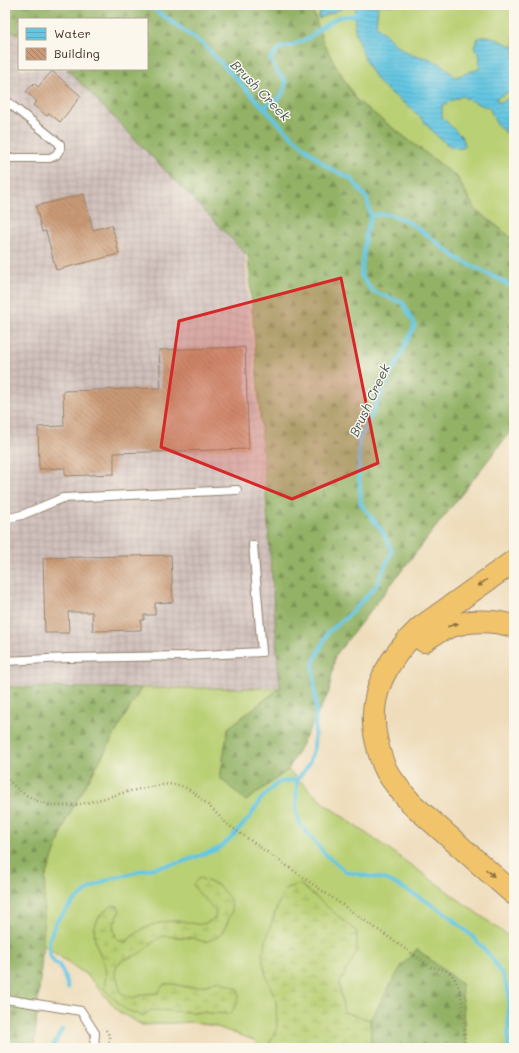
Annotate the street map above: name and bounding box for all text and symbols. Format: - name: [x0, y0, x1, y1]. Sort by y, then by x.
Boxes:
- legend: [18, 18, 148, 70]
- text: Water: [54, 25, 91, 41]
- text: Building: [54, 45, 100, 61]
- water label: Brush Creek: [228, 56, 295, 125]
- water label: Brush Creek: [345, 360, 394, 439]
- one-way arrow: [477, 579, 488, 588]
- one-way arrow: [448, 622, 460, 628]
- one-way arrow: [485, 868, 495, 878]

